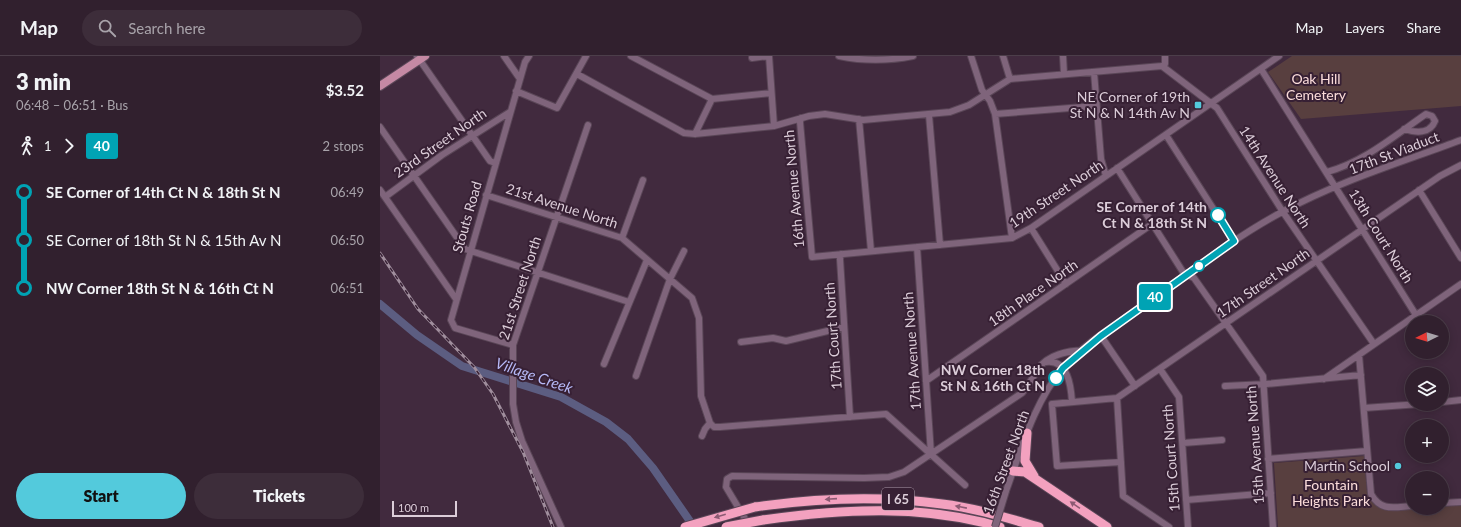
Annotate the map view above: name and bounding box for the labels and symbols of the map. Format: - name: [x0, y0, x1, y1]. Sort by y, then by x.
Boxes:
- park label: Oak Hill Cemetery: [1286, 70, 1347, 103]
- place label: NE Corner of 19th St N & N 14th Av N: [1070, 88, 1190, 121]
- marker: NE Corner of 19th St N & N 14th Av N: [1193, 100, 1203, 110]
- street label: 23rd Street North: [390, 104, 489, 181]
- street label: 14th Avenue North: [1236, 122, 1315, 231]
- street label: 17th St Viaduct: [1346, 128, 1441, 178]
- street label: 16th Avenue North: [780, 129, 807, 249]
- street label: 19th Street North: [1006, 156, 1106, 231]
- street label: Stouts Road: [448, 179, 485, 255]
- street label: 21st Avenue North: [504, 179, 620, 232]
- street label: 13th Court North: [1346, 186, 1417, 286]
- place label: SE Corner of 14th Ct N & 18th St N: [1096, 198, 1207, 231]
- marker: SE Corner of 14th Ct N & 18th St N: [1210, 207, 1226, 223]
- street label: 21st Street North: [495, 234, 544, 342]
- street label: 17th Street North: [1213, 244, 1312, 321]
- street label: 18th Place North: [985, 255, 1081, 330]
- unlabelled marker: [1193, 260, 1205, 272]
- street label: 17th Court North: [820, 282, 845, 390]
- line badge: 40: [1137, 284, 1173, 310]
- street label: 17th Avenue North: [899, 291, 924, 411]
- north arrow: [1405, 315, 1449, 359]
- water label: Village Creek: [493, 353, 576, 397]
- place label: NW Corner 18th St N & 16th Ct N: [940, 361, 1045, 394]
- marker: NW Corner 18th St N & 16th Ct N: [1048, 370, 1064, 386]
- street label: 15th Avenue North: [1242, 385, 1267, 505]
- street label: 15th Court North: [1158, 404, 1183, 512]
- street label: 16th Street North: [979, 407, 1032, 516]
- place label: Martin School: [1304, 457, 1390, 474]
- marker: Martin School: [1393, 461, 1403, 471]
- park label: Fountain Heights Park: [1292, 476, 1371, 509]
- road number: I 65: [882, 488, 914, 510]
- one-way arrow: [825, 495, 838, 502]
- scale bar: [392, 499, 457, 518]
- one-way arrow: [1069, 501, 1080, 509]
- one-way arrow: [955, 504, 967, 510]
- one-way arrow: [714, 513, 726, 519]

